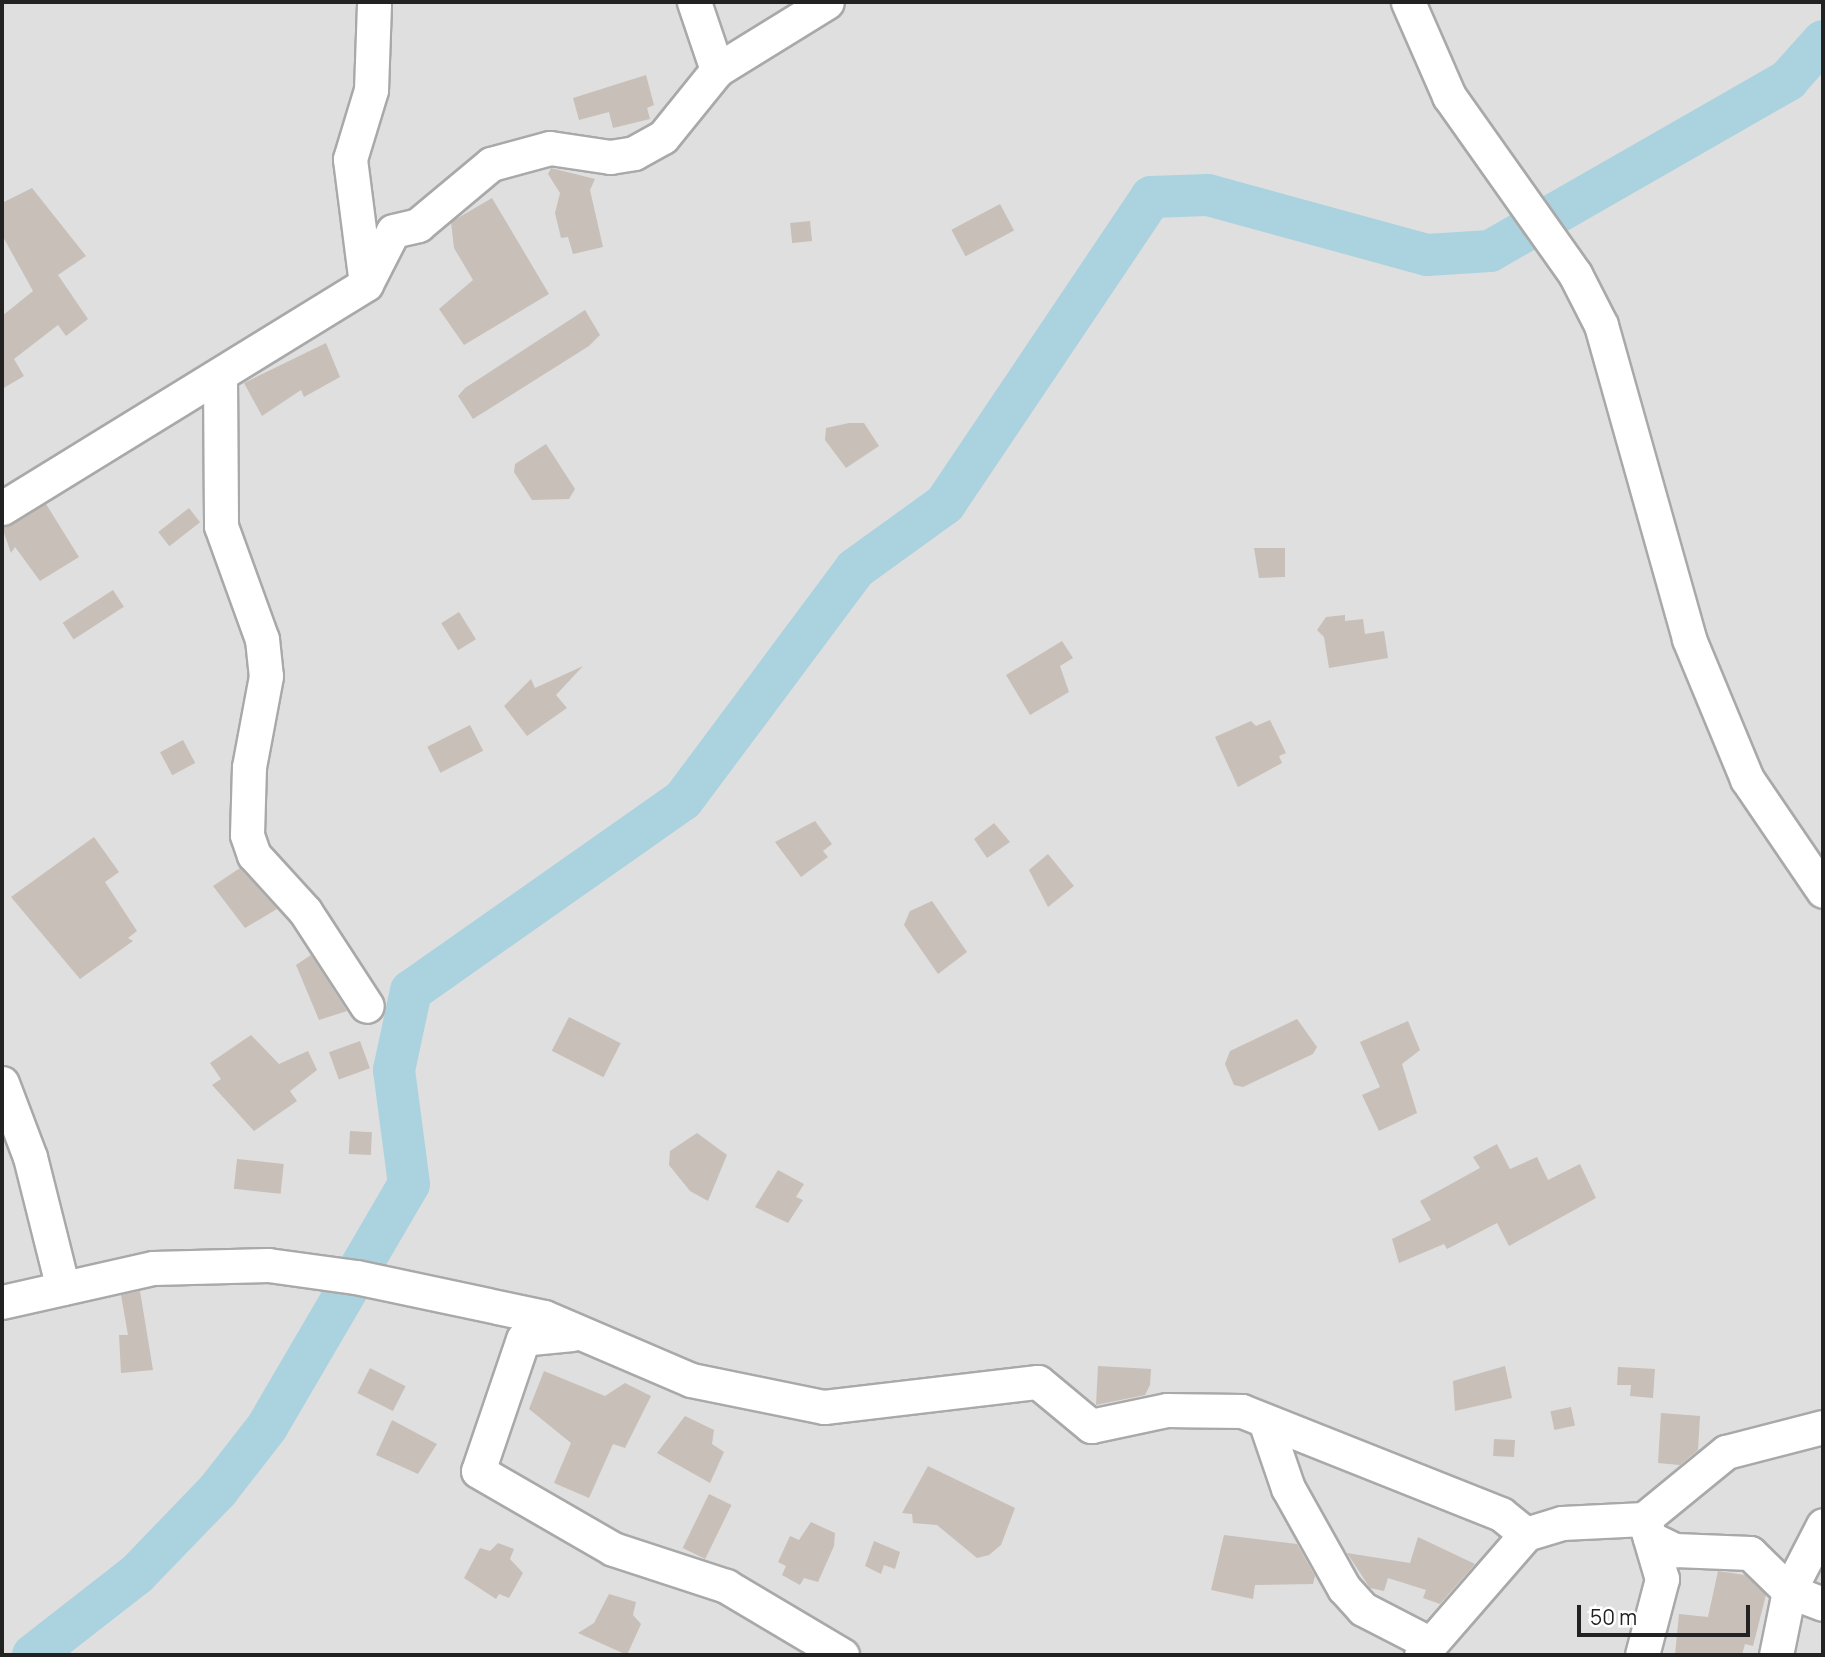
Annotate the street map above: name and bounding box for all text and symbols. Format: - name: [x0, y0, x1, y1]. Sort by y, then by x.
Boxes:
- scale bar: [1580, 1590, 1753, 1634]
- text: 50 m: [1590, 1603, 1637, 1631]

